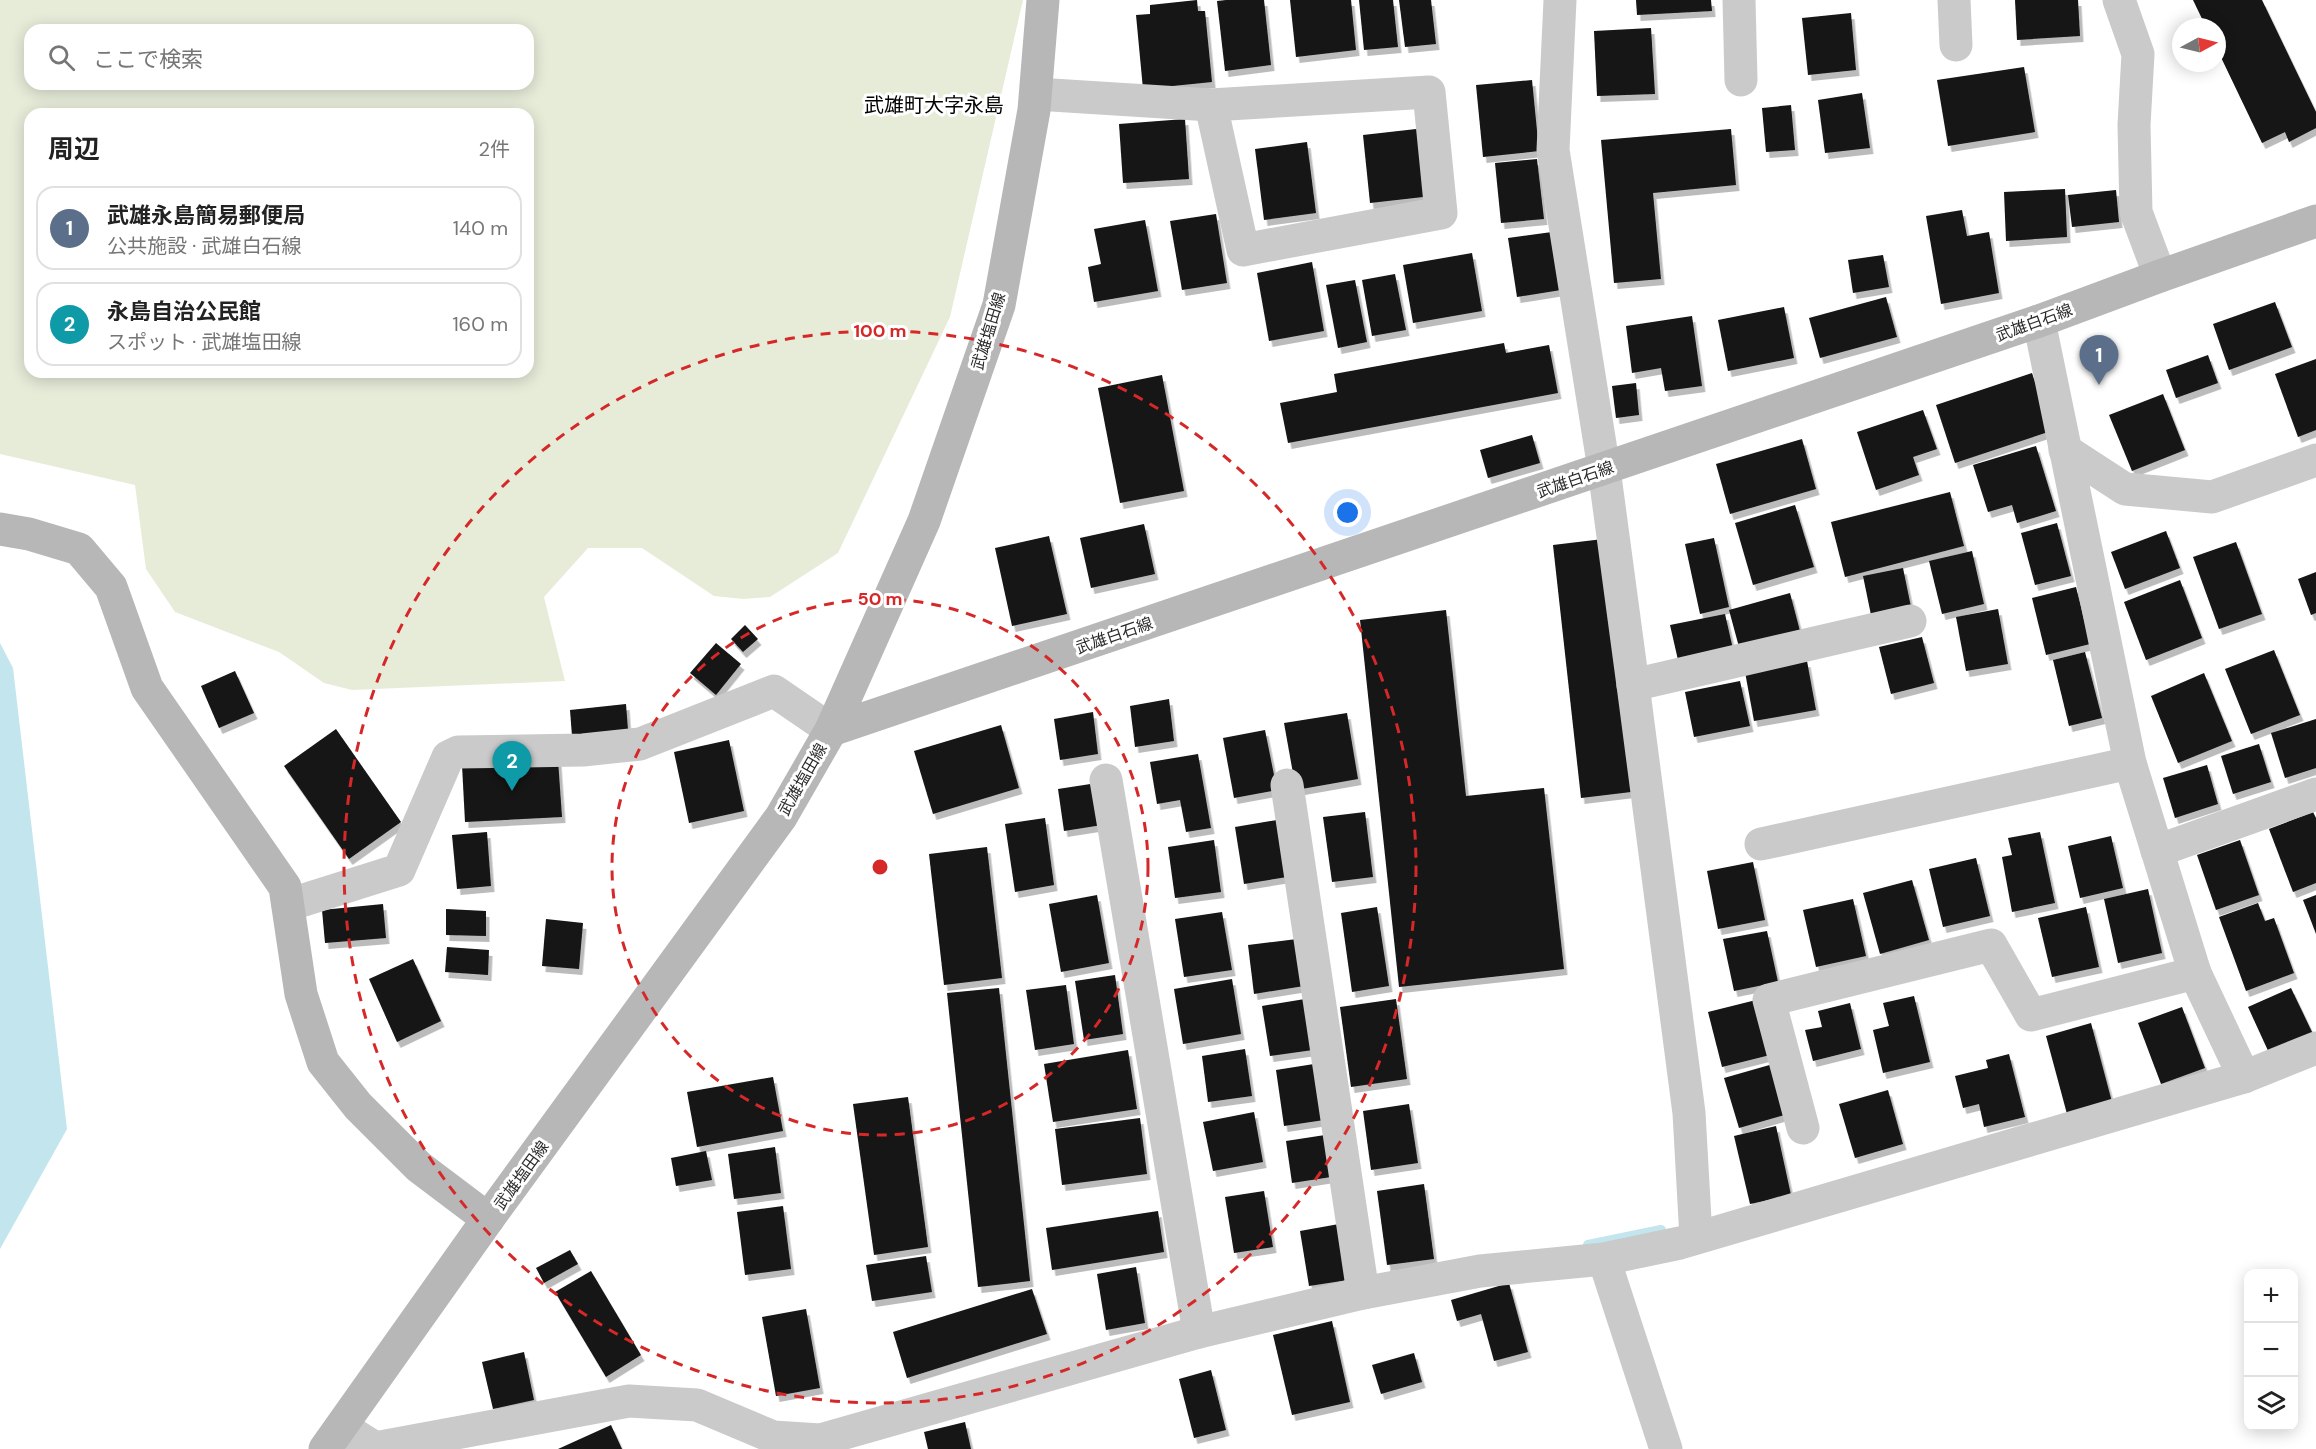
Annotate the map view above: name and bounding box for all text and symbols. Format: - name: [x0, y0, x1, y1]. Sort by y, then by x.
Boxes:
- north arrow: [2172, 18, 2226, 72]
- search box: [24, 24, 534, 90]
- icon: search: [45, 41, 78, 74]
- text: ここで検索: [93, 45, 203, 74]
- district label: 武雄町大字永島: [864, 92, 1004, 118]
- text: 周辺: [48, 132, 100, 166]
- text: 2件: [478, 136, 510, 162]
- text: 武雄永島簡易郵便局: [107, 201, 305, 230]
- text: 1: [66, 215, 73, 241]
- text: 140 m: [453, 215, 508, 241]
- text: 公共施設 · 武雄白石線: [107, 233, 302, 259]
- street label: 武雄塩田線: [967, 290, 1010, 372]
- text: 永島自治公民館: [107, 297, 261, 326]
- street label: 武雄白石線: [1993, 299, 2075, 346]
- text: 2: [64, 311, 75, 337]
- text: 160 m: [452, 311, 508, 337]
- text: 100 m: [853, 319, 907, 343]
- text: スポット · 武雄塩田線: [107, 329, 302, 355]
- pin: 1: [2080, 336, 2118, 385]
- street label: 武雄白石線: [1534, 457, 1616, 502]
- your location: [1333, 498, 1362, 527]
- text: 50 m: [857, 587, 903, 611]
- street label: 武雄白石線: [1073, 613, 1155, 658]
- street label: 武雄塩田線: [773, 739, 832, 819]
- pin: 2: [492, 742, 532, 791]
- centre of rings: [870, 857, 890, 877]
- street label: 武雄塩田線: [489, 1137, 553, 1214]
- map controls: [2244, 1269, 2298, 1431]
- button: +: [2244, 1269, 2298, 1323]
- button: −: [2244, 1323, 2298, 1377]
- button: layers: [2244, 1377, 2298, 1431]

